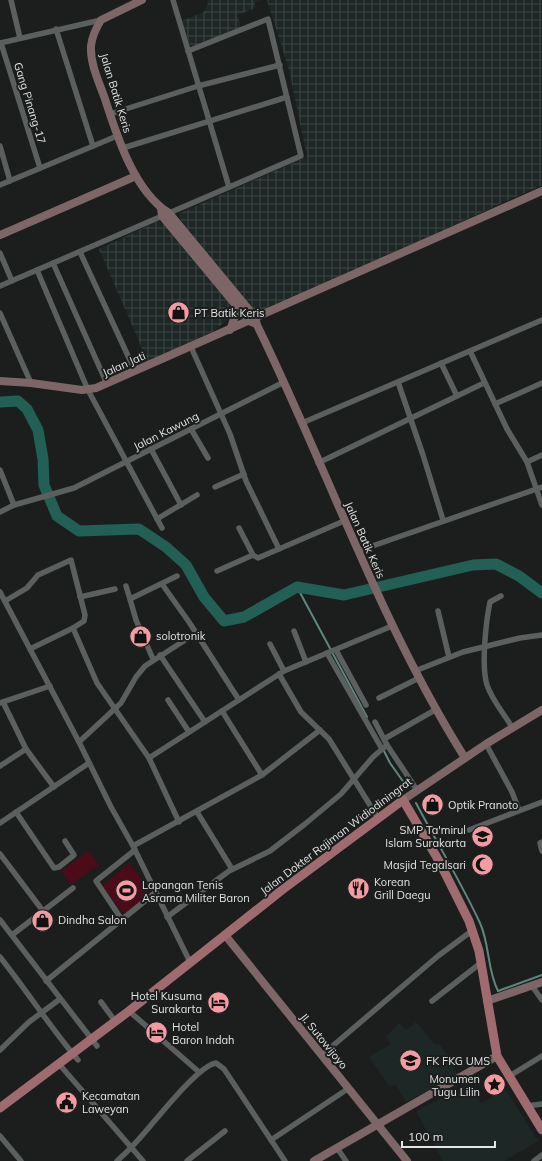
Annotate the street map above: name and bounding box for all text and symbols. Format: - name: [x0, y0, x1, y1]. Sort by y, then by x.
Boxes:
- street label: Jalan Batik Keris: [97, 51, 135, 135]
- street label: Gang Pinang-17: [11, 61, 49, 145]
- shop icon: PT Batik Keris: [165, 300, 191, 326]
- place label: PT Batik Keris: [194, 306, 264, 320]
- street label: Jalan Jati: [100, 348, 148, 380]
- street label: Jalan Kawung: [131, 409, 201, 453]
- street label: Jalan Batik Keris: [342, 499, 388, 581]
- shop icon: solotronik: [128, 623, 154, 649]
- place label: solotronik: [156, 629, 206, 643]
- street label: Jalan Dokter Rajiman Widiodiningrat: [257, 774, 415, 898]
- shop icon: Optik Pranoto: [420, 792, 446, 818]
- place label: Optik Pranoto: [448, 798, 518, 812]
- place label: SMP Ta'mirul Islam Surakarta: [385, 823, 466, 850]
- school or university icon: SMP Ta'mirul Islam Surakarta: [469, 823, 495, 849]
- mosque icon: Masjid Tegalsari: [469, 852, 495, 878]
- place label: Masjid Tegalsari: [383, 858, 466, 872]
- restaurant icon: Korean Grill Daegu: [345, 875, 371, 901]
- place label: Korean Grill Daegu: [374, 875, 431, 902]
- sports icon: Lapangan Tenis Asrama Militer Baron: [114, 878, 140, 904]
- place label: Lapangan Tenis Asrama Militer Baron: [142, 878, 250, 905]
- shop icon: Dindha Salon: [29, 907, 55, 933]
- place label: Dindha Salon: [58, 913, 127, 927]
- place label: Hotel Kusuma Surakarta: [131, 989, 202, 1016]
- hotel icon: Hotel Kusuma Surakarta: [205, 989, 231, 1015]
- street label: Jl. Sutowijoyo: [297, 1010, 351, 1072]
- hotel icon: Hotel Baron Indah: [143, 1020, 169, 1046]
- place label: Hotel Baron Indah: [172, 1020, 235, 1047]
- school or university icon: FK FKG UMS: [398, 1048, 424, 1074]
- place label: FK FKG UMS: [426, 1054, 490, 1068]
- place label: Monumen Tugu Lilin: [429, 1072, 480, 1099]
- place icon: Monumen Tugu Lilin: [482, 1072, 508, 1098]
- public building icon: Kecamatan Laweyan: [54, 1089, 80, 1115]
- place label: Kecamatan Laweyan: [82, 1089, 140, 1116]
- scale bar: [402, 1123, 495, 1149]
- text: 100 m: [408, 1129, 443, 1144]

